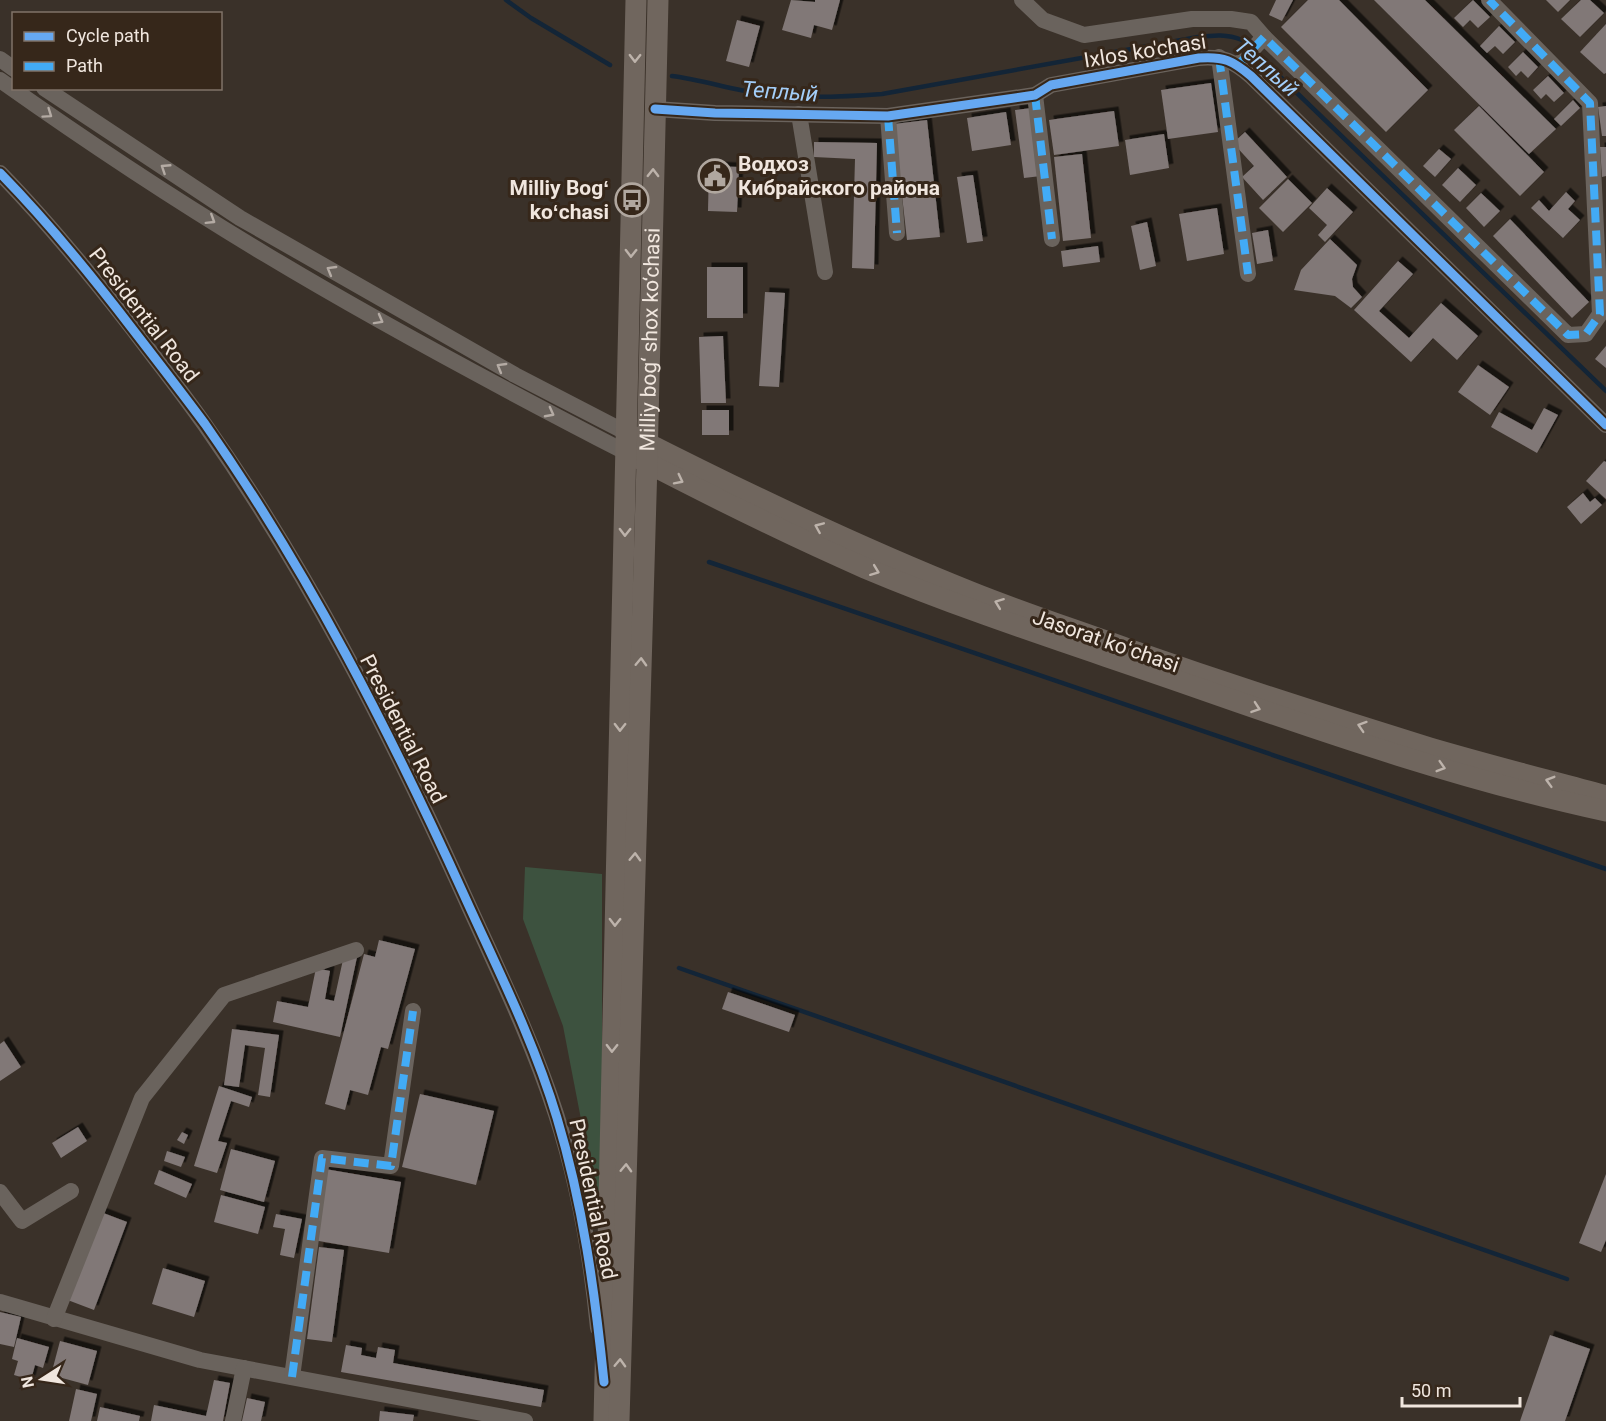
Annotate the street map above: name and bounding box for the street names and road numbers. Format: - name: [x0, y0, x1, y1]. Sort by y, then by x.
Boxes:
- street label: Ixlos ko'chasi: [1082, 29, 1208, 73]
- street label: Milliy bog‘ shox ko‘chasi: [635, 227, 665, 452]
- street label: Presidential Road: [84, 243, 204, 387]
- street label: Jasorat koʻchasi: [1030, 605, 1182, 677]
- street label: Presidential Road: [355, 651, 451, 807]
- street label: Presidential Road: [564, 1116, 622, 1282]

